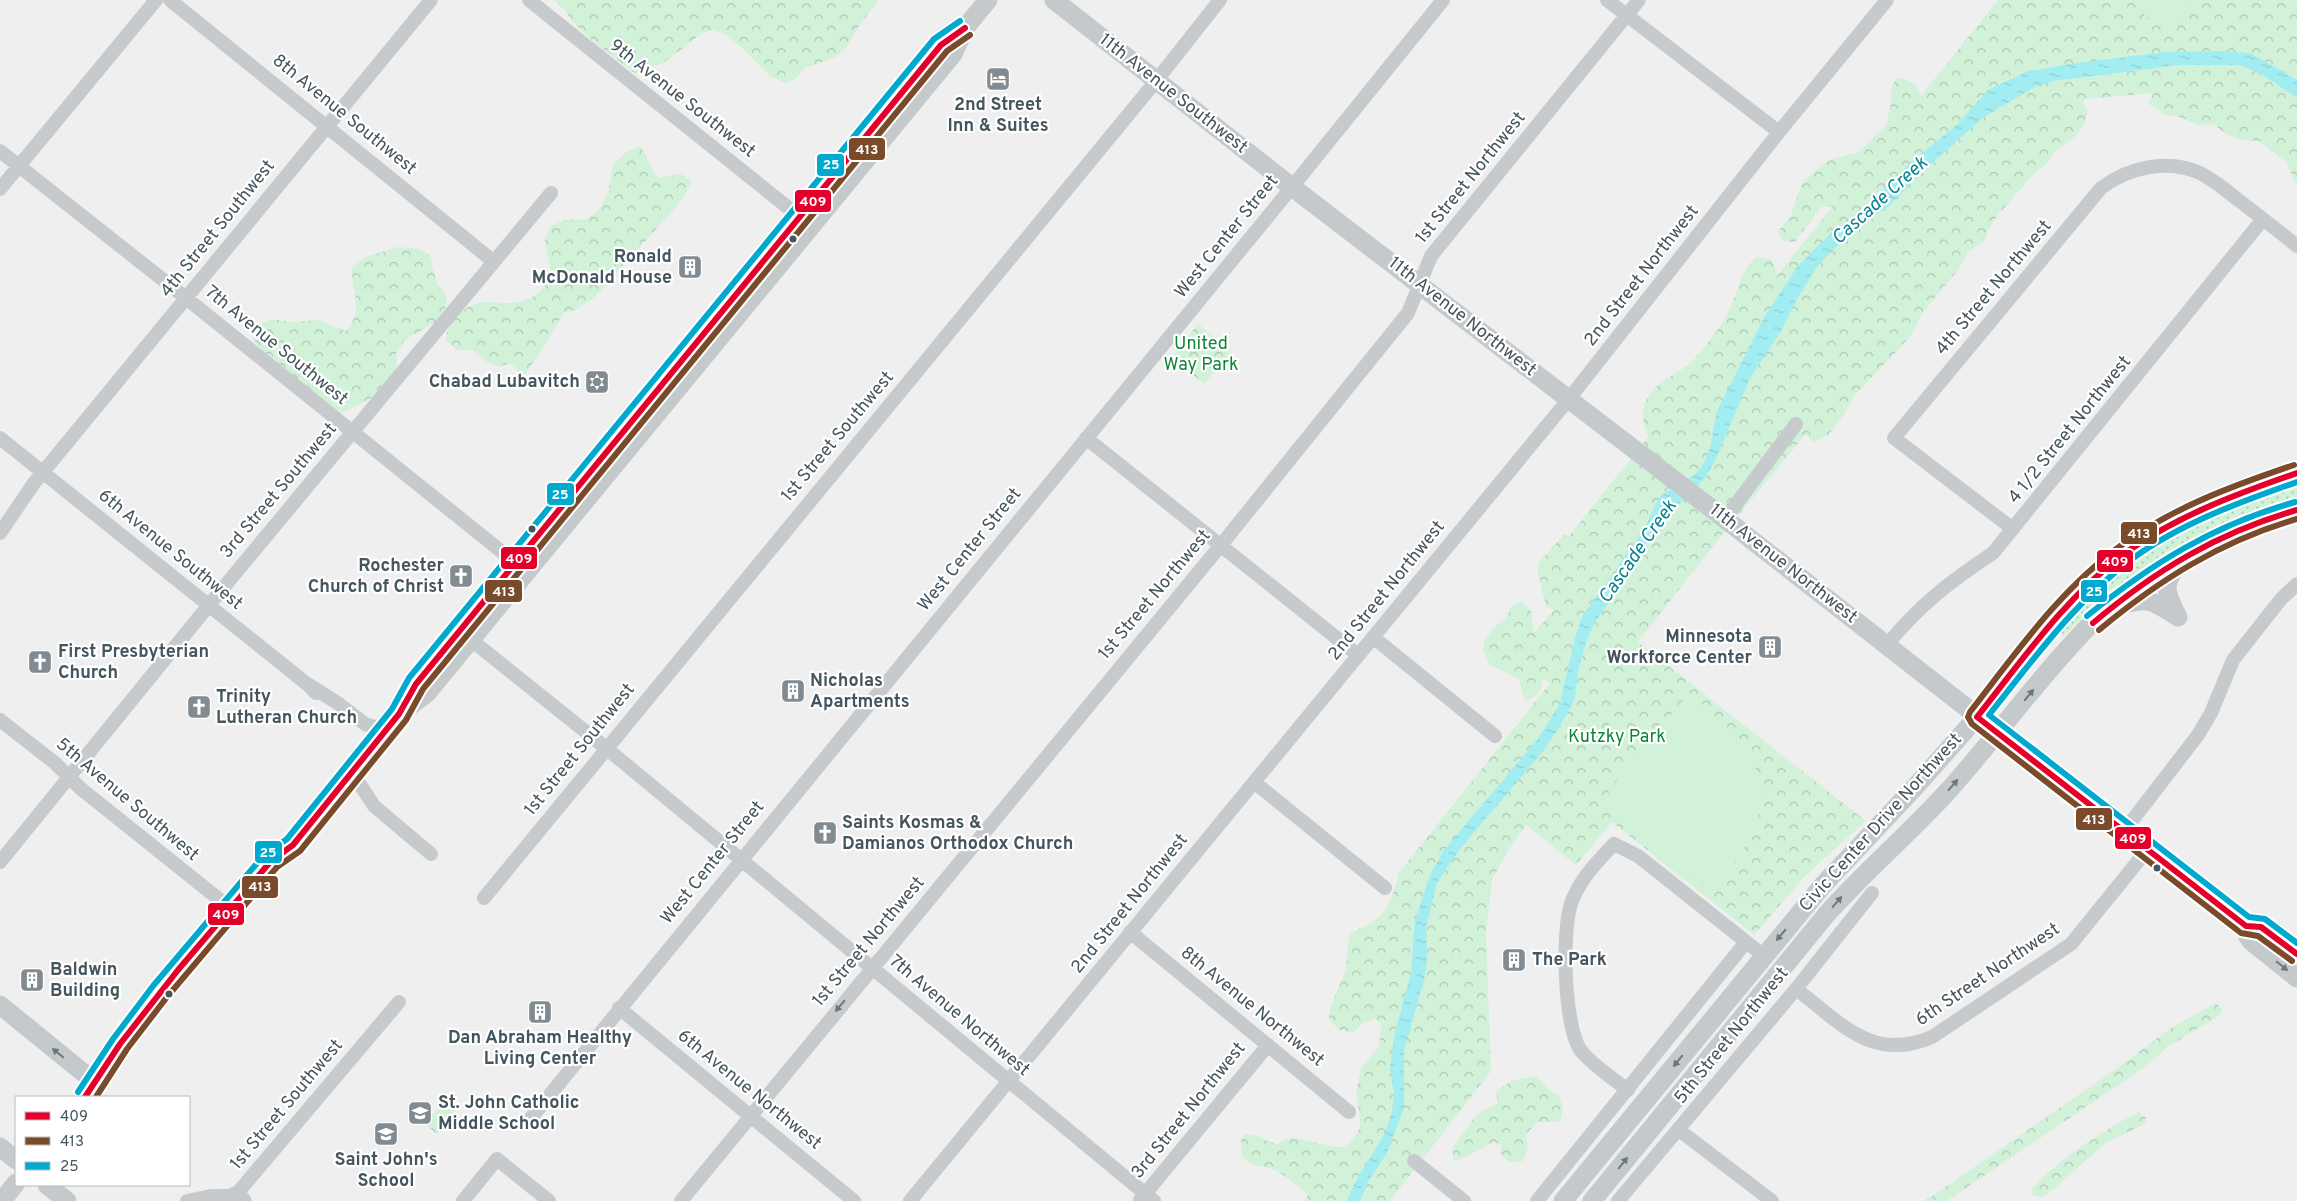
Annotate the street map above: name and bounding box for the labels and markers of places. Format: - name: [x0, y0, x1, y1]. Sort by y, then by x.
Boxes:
- hotel icon: 2nd Street Inn & Suites: [985, 66, 1011, 92]
- place label: 2nd Street Inn & Suites: [948, 94, 1049, 138]
- unlabelled marker: [788, 234, 798, 244]
- place label: Ronald McDonald House: [532, 246, 672, 290]
- building icon: Ronald McDonald House: [677, 254, 703, 280]
- synagogue icon: Chabad Lubavitch: [584, 369, 610, 395]
- place label: Chabad Lubavitch: [429, 371, 580, 394]
- unlabelled marker: [527, 524, 537, 534]
- place label: Rochester Church of Christ: [308, 555, 445, 599]
- church icon: Rochester Church of Christ: [448, 563, 474, 589]
- place label: Minnesota Workforce Center: [1606, 626, 1752, 670]
- building icon: Minnesota Workforce Center: [1757, 634, 1783, 660]
- place label: First Presbyterian Church: [58, 641, 209, 685]
- church icon: First Presbyterian Church: [27, 649, 53, 675]
- place label: Nicholas Apartments: [810, 670, 910, 714]
- building icon: Nicholas Apartments: [780, 678, 806, 704]
- place label: Trinity Lutheran Church: [216, 686, 357, 730]
- church icon: Trinity Lutheran Church: [186, 694, 212, 720]
- place label: Saints Kosmas & Damianos Orthodox Church: [842, 812, 1073, 856]
- church icon: Saints Kosmas & Damianos Orthodox Church: [812, 820, 838, 846]
- unlabelled marker: [2152, 863, 2162, 873]
- building icon: The Park: [1501, 947, 1527, 973]
- place label: The Park: [1532, 949, 1607, 972]
- place label: Baldwin Building: [50, 959, 120, 1003]
- building icon: Baldwin Building: [19, 967, 45, 993]
- unlabelled marker: [164, 989, 174, 999]
- building icon: Dan Abraham Healthy Living Center: [527, 999, 553, 1025]
- place label: Dan Abraham Healthy Living Center: [448, 1027, 632, 1071]
- place label: St. John Catholic Middle School: [438, 1092, 580, 1136]
- school or university icon: St. John Catholic Middle School: [407, 1100, 433, 1126]
- school or university icon: Saint John's School: [373, 1121, 399, 1147]
- place label: Saint John's School: [334, 1149, 438, 1193]

